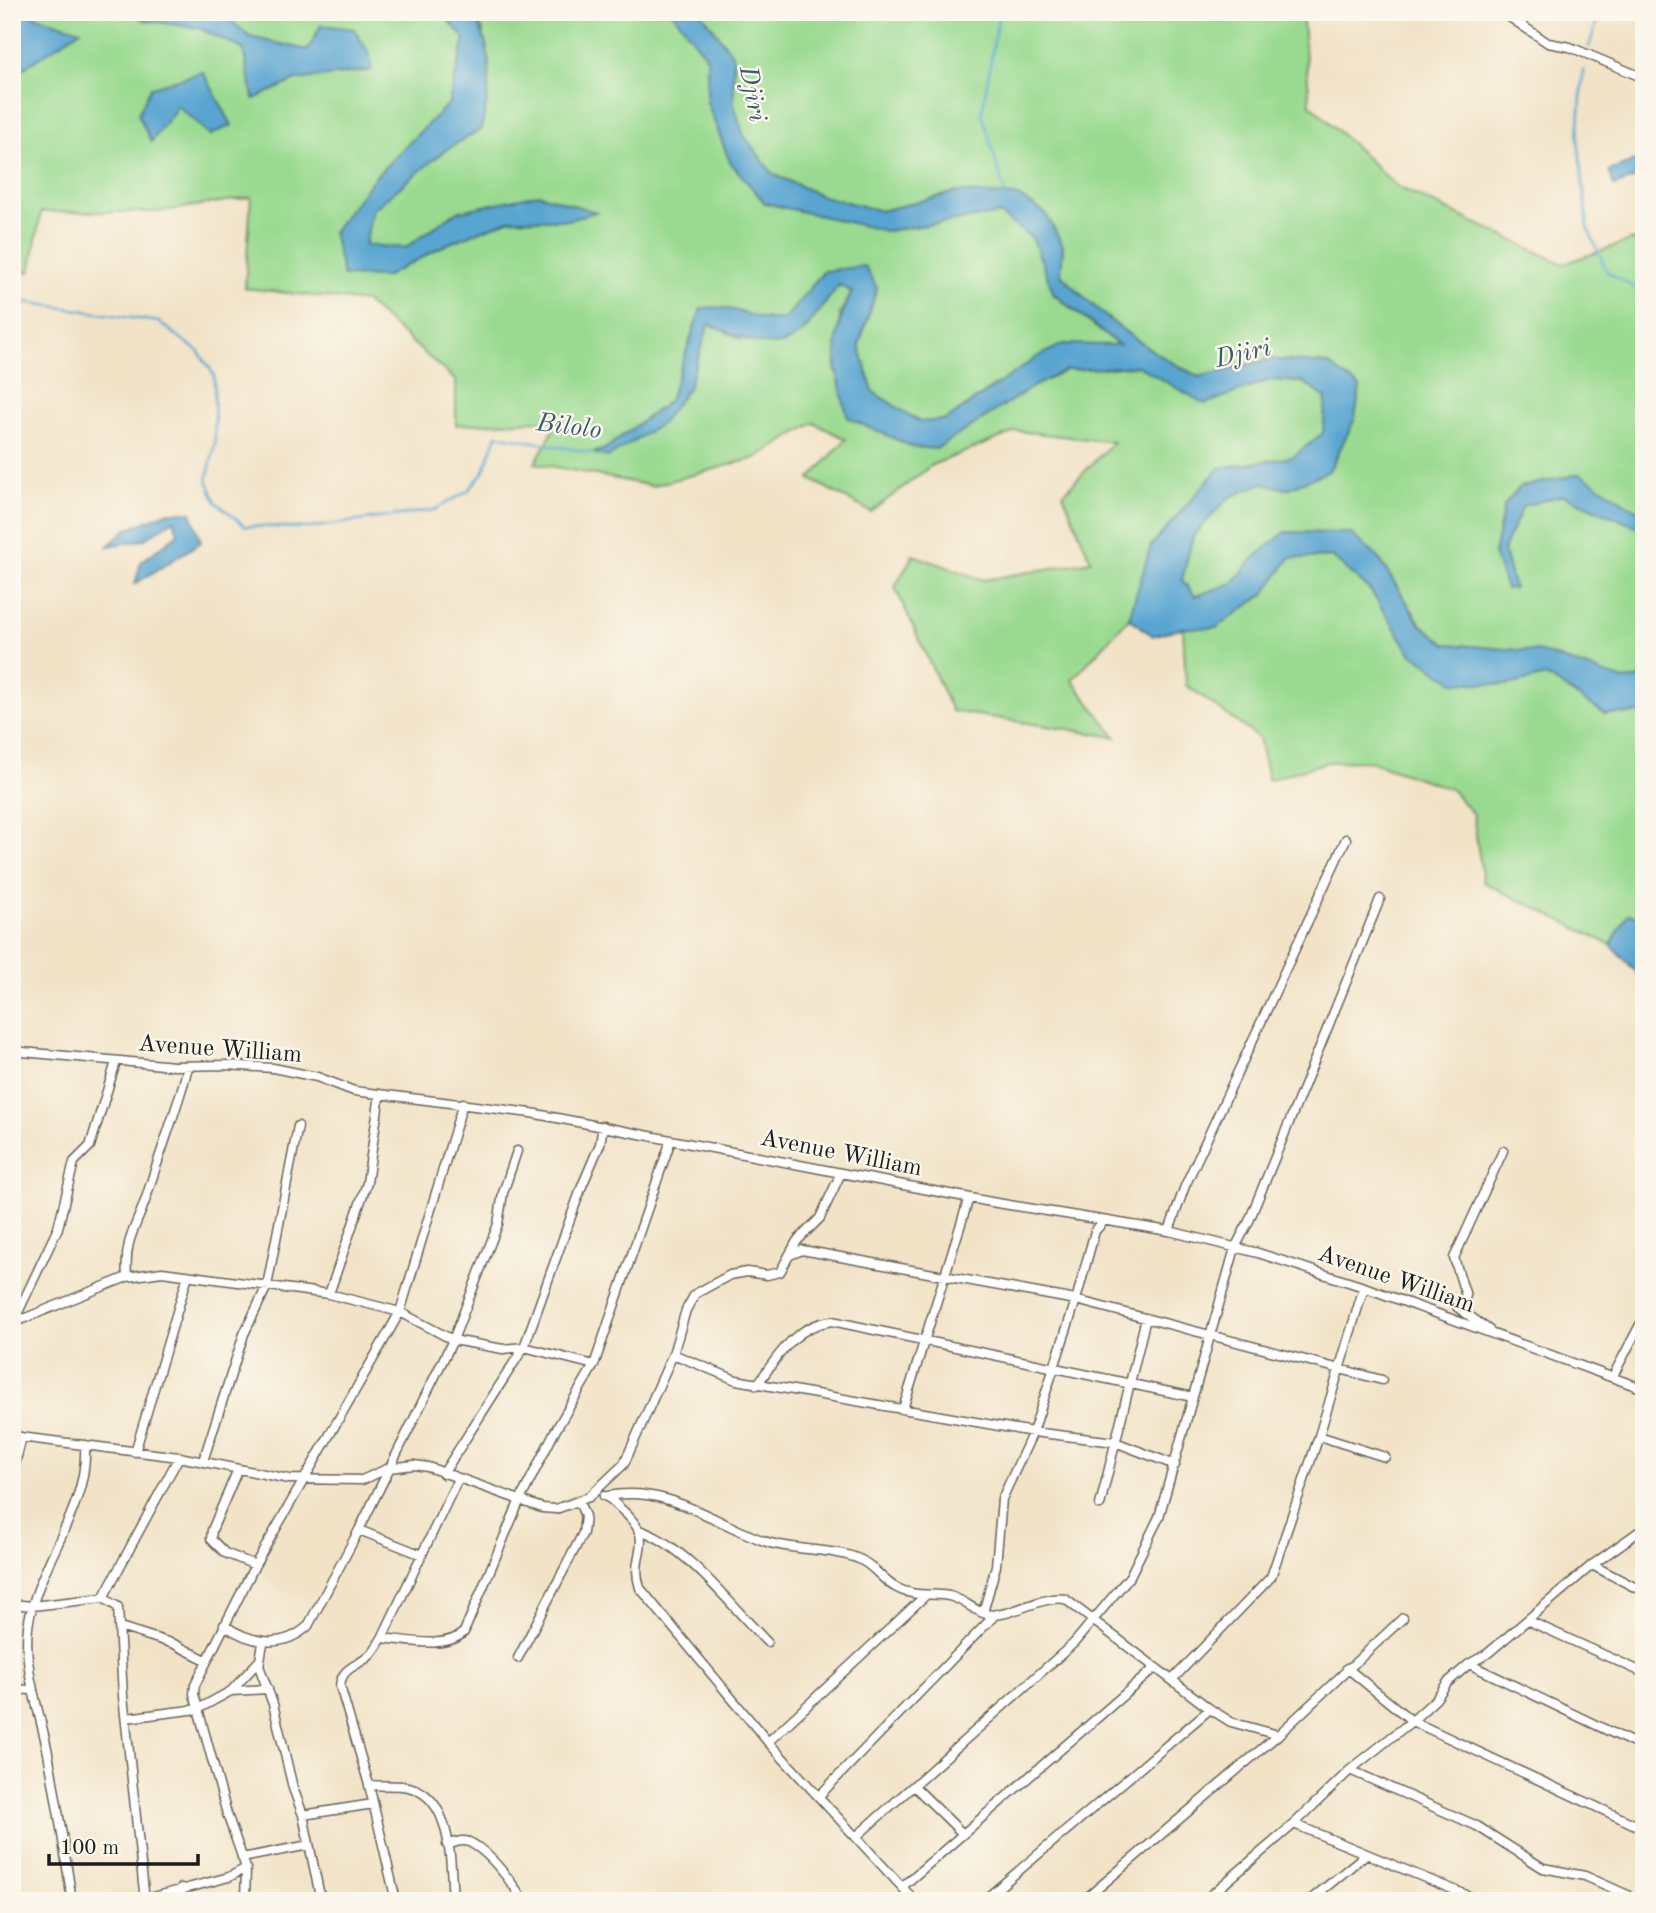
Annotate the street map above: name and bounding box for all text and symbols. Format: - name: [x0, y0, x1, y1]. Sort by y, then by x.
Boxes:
- water label: Djiri: [734, 63, 770, 125]
- water label: Djiri: [1212, 335, 1274, 373]
- water label: Bilolo: [534, 410, 603, 444]
- street label: Avenue William: [137, 1032, 303, 1068]
- street label: Avenue William: [758, 1127, 924, 1181]
- street label: Avenue William: [1314, 1242, 1478, 1318]
- scale bar: [49, 1822, 198, 1866]
- text: 100 m: [60, 1838, 119, 1859]

